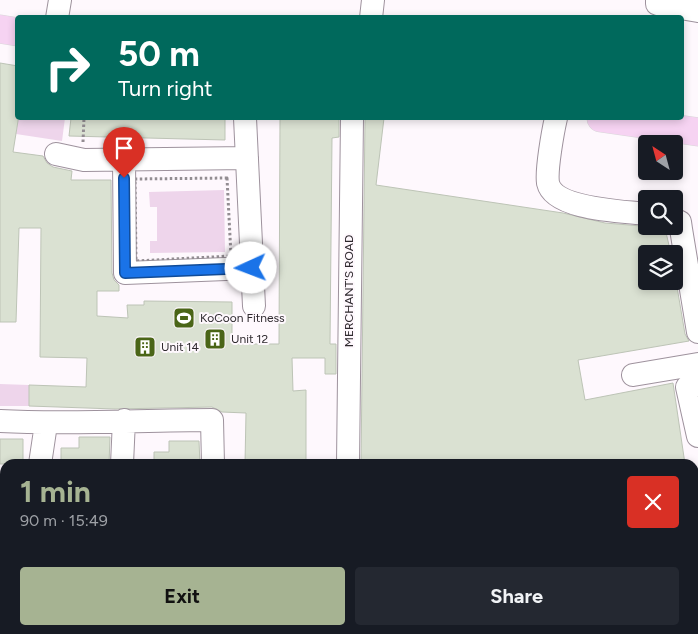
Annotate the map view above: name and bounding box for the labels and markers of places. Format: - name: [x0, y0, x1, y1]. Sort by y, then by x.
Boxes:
- pin: [103, 127, 145, 178]
- sports icon: KoCoon Fitness: [172, 306, 196, 330]
- place label: KoCoon Fitness: [200, 311, 285, 325]
- building icon: Unit 12: [203, 327, 227, 351]
- place label: Unit 12: [231, 332, 268, 346]
- building icon: Unit 14: [133, 335, 157, 359]
- place label: Unit 14: [161, 340, 199, 354]

